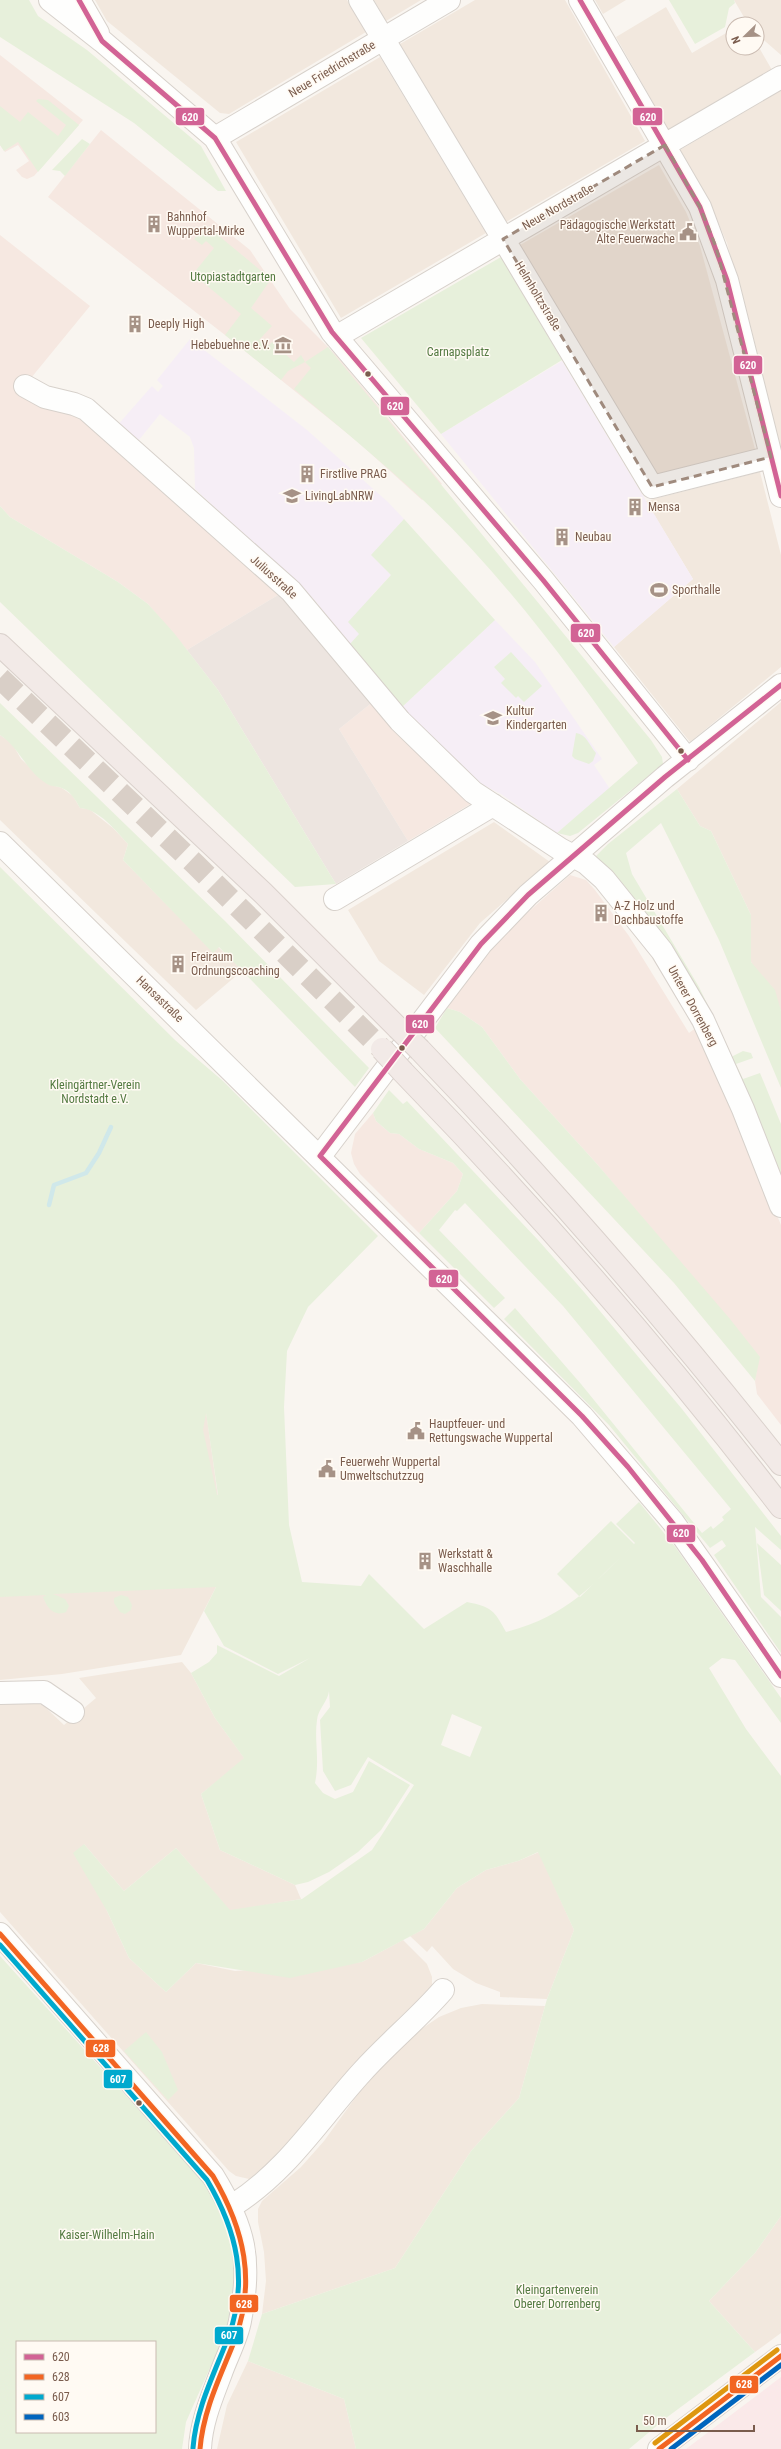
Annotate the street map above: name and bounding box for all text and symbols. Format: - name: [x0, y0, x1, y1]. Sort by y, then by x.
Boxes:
- north arrow: [725, 16, 765, 56]
- text: N: [729, 34, 744, 45]
- street label: Neue Friedrichstraße: [286, 37, 378, 100]
- line badge: 620: [175, 107, 205, 126]
- line badge: 620: [632, 107, 663, 126]
- text: 620: [182, 111, 199, 124]
- text: 620: [640, 111, 657, 124]
- street label: Neue Nordstraße: [520, 181, 597, 233]
- place label: Bahnhof Wuppertal-Mirke: [167, 210, 245, 238]
- building icon: Bahnhof Wuppertal-Mirke: [144, 214, 164, 234]
- place label: Pädagogische Werkstatt Alte Feuerwache: [560, 218, 675, 246]
- public building icon: Pädagogische Werkstatt Alte Feuerwache: [678, 222, 698, 242]
- street label: Helmholtzstraße: [512, 259, 564, 333]
- park label: Utopiastadtgarten: [190, 270, 276, 284]
- building icon: Deeply High: [125, 314, 145, 334]
- place label: Deeply High: [148, 317, 205, 331]
- museum icon: Hebebuehne e.V.: [273, 335, 293, 355]
- place label: Hebebuehne e.V.: [191, 338, 270, 352]
- park label: Carnapsplatz: [427, 345, 489, 359]
- line badge: 620: [733, 355, 763, 375]
- text: 620: [740, 359, 757, 372]
- unlabelled marker: [363, 369, 373, 379]
- line badge: 620: [380, 396, 410, 416]
- text: 620: [387, 400, 404, 413]
- building icon: Firstlive PRAG: [297, 464, 317, 484]
- place label: Firstlive PRAG: [320, 467, 387, 481]
- school or university icon: LivingLabNRW: [282, 486, 302, 506]
- place label: LivingLabNRW: [305, 489, 373, 503]
- building icon: Mensa: [625, 497, 645, 517]
- place label: Mensa: [648, 500, 680, 514]
- building icon: Neubau: [552, 527, 572, 547]
- place label: Neubau: [575, 530, 612, 544]
- street label: Juliusstraße: [248, 552, 301, 602]
- sports icon: Sporthalle: [649, 580, 669, 600]
- place label: Sporthalle: [672, 583, 721, 597]
- line badge: 620: [570, 623, 601, 643]
- text: 620: [578, 627, 595, 640]
- place label: Kultur Kindergarten: [506, 704, 567, 732]
- school or university icon: Kultur Kindergarten: [483, 708, 503, 728]
- unlabelled marker: [676, 746, 686, 756]
- place label: A-Z Holz und Dachbaustoffe: [614, 899, 684, 927]
- building icon: A-Z Holz und Dachbaustoffe: [591, 903, 611, 923]
- place label: Freiraum Ordnungscoaching: [191, 950, 280, 978]
- building icon: Freiraum Ordnungscoaching: [168, 954, 188, 974]
- street label: Unterer Dorrenberg: [665, 963, 721, 1049]
- street label: Hansastraße: [133, 973, 187, 1025]
- line badge: 620: [405, 1014, 435, 1034]
- text: 620: [412, 1018, 429, 1031]
- unlabelled marker: [397, 1043, 407, 1053]
- park label: Kleingärtner-Verein Nordstadt e.V.: [50, 1078, 140, 1106]
- line badge: 620: [428, 1269, 459, 1288]
- text: 620: [436, 1273, 453, 1286]
- place label: Hauptfeuer- und Rettungswache Wuppertal: [429, 1417, 553, 1445]
- public building icon: Hauptfeuer- und Rettungswache Wuppertal: [406, 1421, 426, 1441]
- place label: Feuerwehr Wuppertal Umweltschutzzug: [340, 1455, 440, 1483]
- public building icon: Feuerwehr Wuppertal Umweltschutzzug: [317, 1459, 337, 1479]
- line badge: 620: [666, 1524, 696, 1543]
- text: 620: [673, 1527, 690, 1540]
- place label: Werkstatt & Waschhalle: [438, 1547, 493, 1575]
- building icon: Werkstatt & Waschhalle: [415, 1551, 435, 1571]
- line badge: 628: [85, 2039, 116, 2058]
- text: 628: [93, 2042, 110, 2055]
- line badge: 607: [103, 2069, 133, 2089]
- text: 607: [110, 2073, 127, 2086]
- unlabelled marker: [134, 2098, 144, 2108]
- park label: Kaiser-Wilhelm-Hain: [59, 2228, 155, 2242]
- park label: Kleingartenverein Oberer Dorrenberg: [514, 2283, 601, 2311]
- line badge: 628: [229, 2294, 259, 2313]
- text: 628: [236, 2298, 253, 2311]
- line badge: 607: [214, 2326, 244, 2345]
- text: 607: [221, 2329, 238, 2342]
- legend: [16, 2341, 156, 2433]
- text: 620: [52, 2350, 70, 2364]
- text: 628: [52, 2370, 70, 2384]
- line badge: 628: [729, 2375, 759, 2394]
- text: 628: [736, 2378, 753, 2391]
- text: 607: [52, 2390, 70, 2404]
- scale bar: [637, 2407, 754, 2433]
- text: 603: [52, 2410, 70, 2424]
- text: 50 m: [643, 2414, 667, 2428]

